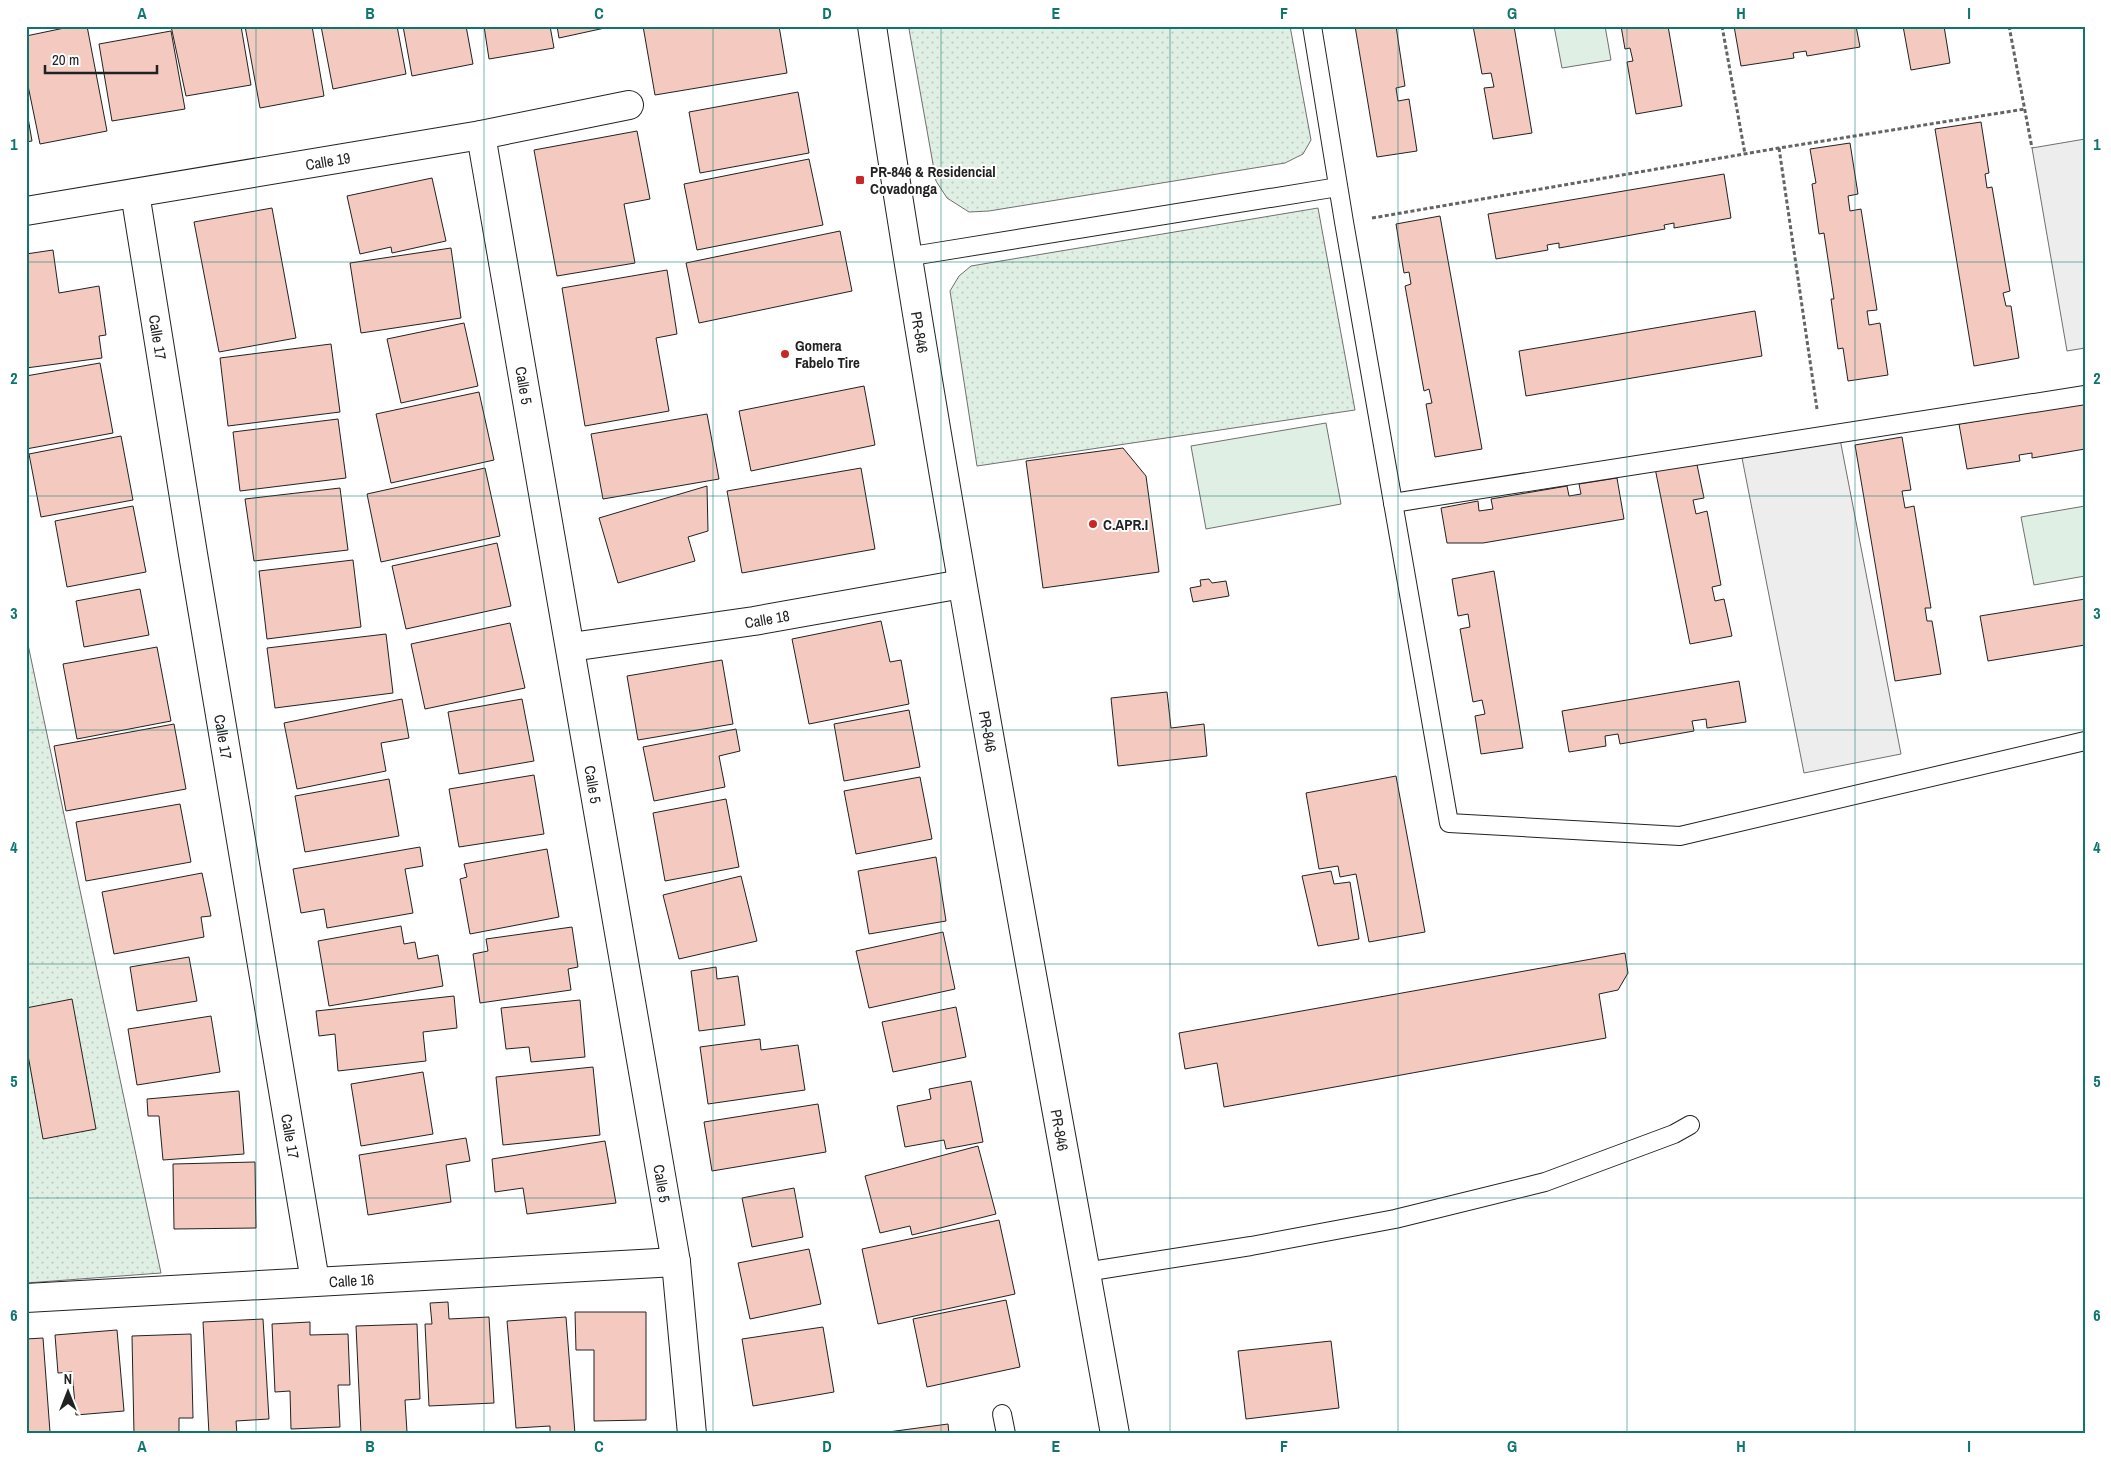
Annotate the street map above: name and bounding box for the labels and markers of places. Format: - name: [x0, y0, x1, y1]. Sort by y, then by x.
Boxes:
- place label: PR-846 & Residencial Covadonga: [870, 161, 996, 199]
- marker: PR-846 & Residencial Covadonga: [854, 174, 866, 186]
- place label: Gomera Fabelo Tire: [795, 335, 860, 373]
- marker: Gomera Fabelo Tire: [779, 348, 791, 360]
- place label: C.APR.I: [1103, 514, 1148, 535]
- marker: C.APR.I: [1087, 518, 1099, 530]

